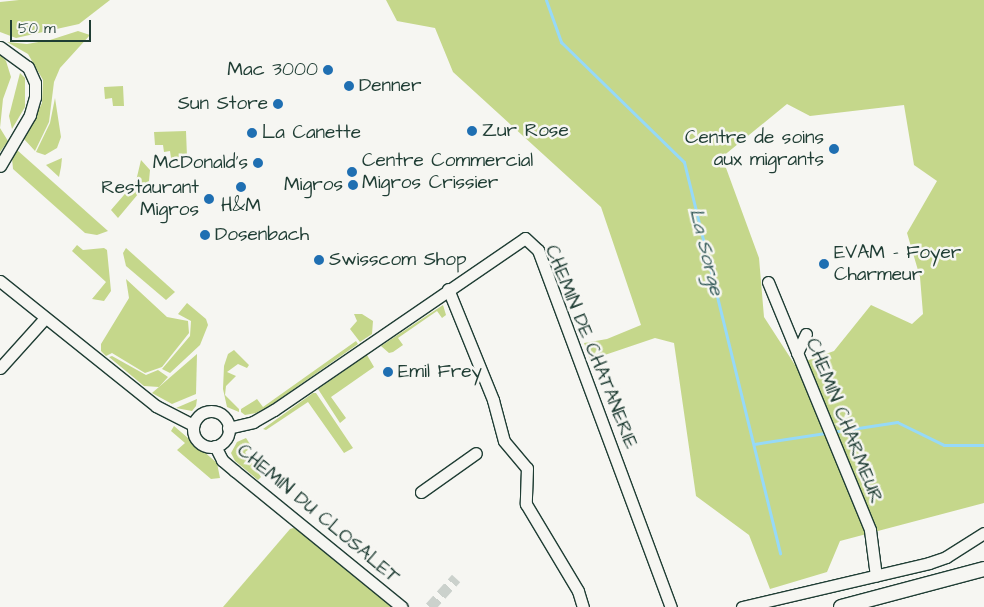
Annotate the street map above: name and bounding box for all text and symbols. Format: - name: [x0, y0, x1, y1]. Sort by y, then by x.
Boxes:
- scale bar: [12, 10, 94, 42]
- text: 50 m: [18, 18, 56, 39]
- place label: Mac 3000: [227, 59, 318, 81]
- marker: Mac 3000: [322, 64, 334, 76]
- place label: Denner: [359, 75, 421, 97]
- marker: Denner: [343, 80, 355, 92]
- place label: Sun Store: [178, 93, 268, 115]
- marker: Sun Store: [272, 98, 284, 110]
- place label: Zur Rose: [482, 120, 569, 142]
- place label: La Canette: [262, 122, 361, 144]
- marker: Zur Rose: [466, 125, 478, 137]
- marker: La Canette: [246, 127, 258, 139]
- place label: Centre de soins aux migrants: [685, 127, 824, 171]
- marker: Centre de soins aux migrants: [828, 143, 840, 155]
- place label: Centre Commercial Migros Crissier: [362, 150, 533, 194]
- place label: McDonald's: [153, 152, 248, 174]
- marker: McDonald's: [252, 157, 264, 169]
- marker: Centre Commercial Migros Crissier: [346, 166, 358, 178]
- place label: Migros: [284, 174, 343, 196]
- place label: Restaurant Migros: [101, 177, 199, 221]
- marker: Migros: [347, 179, 359, 191]
- marker: H&M: [235, 181, 247, 193]
- marker: Restaurant Migros: [203, 193, 215, 205]
- place label: H&M: [221, 195, 261, 217]
- water label: La Sorge: [684, 206, 728, 298]
- place label: Dosenbach: [215, 224, 309, 246]
- marker: Dosenbach: [199, 229, 211, 241]
- street label: CHEMIN DE CHATANERIE: [540, 242, 642, 452]
- place label: EVAM - Foyer Charmeur: [834, 242, 961, 286]
- place label: Swisscom Shop: [329, 249, 467, 271]
- marker: Swisscom Shop: [313, 254, 325, 266]
- marker: EVAM - Foyer Charmeur: [818, 258, 830, 270]
- street label: CHEMIN CHARMEUR: [800, 335, 888, 507]
- place label: Emil Frey: [398, 361, 482, 383]
- marker: Emil Frey: [382, 366, 394, 378]
- street label: CHEMIN DU CLOSALET: [232, 439, 404, 589]

